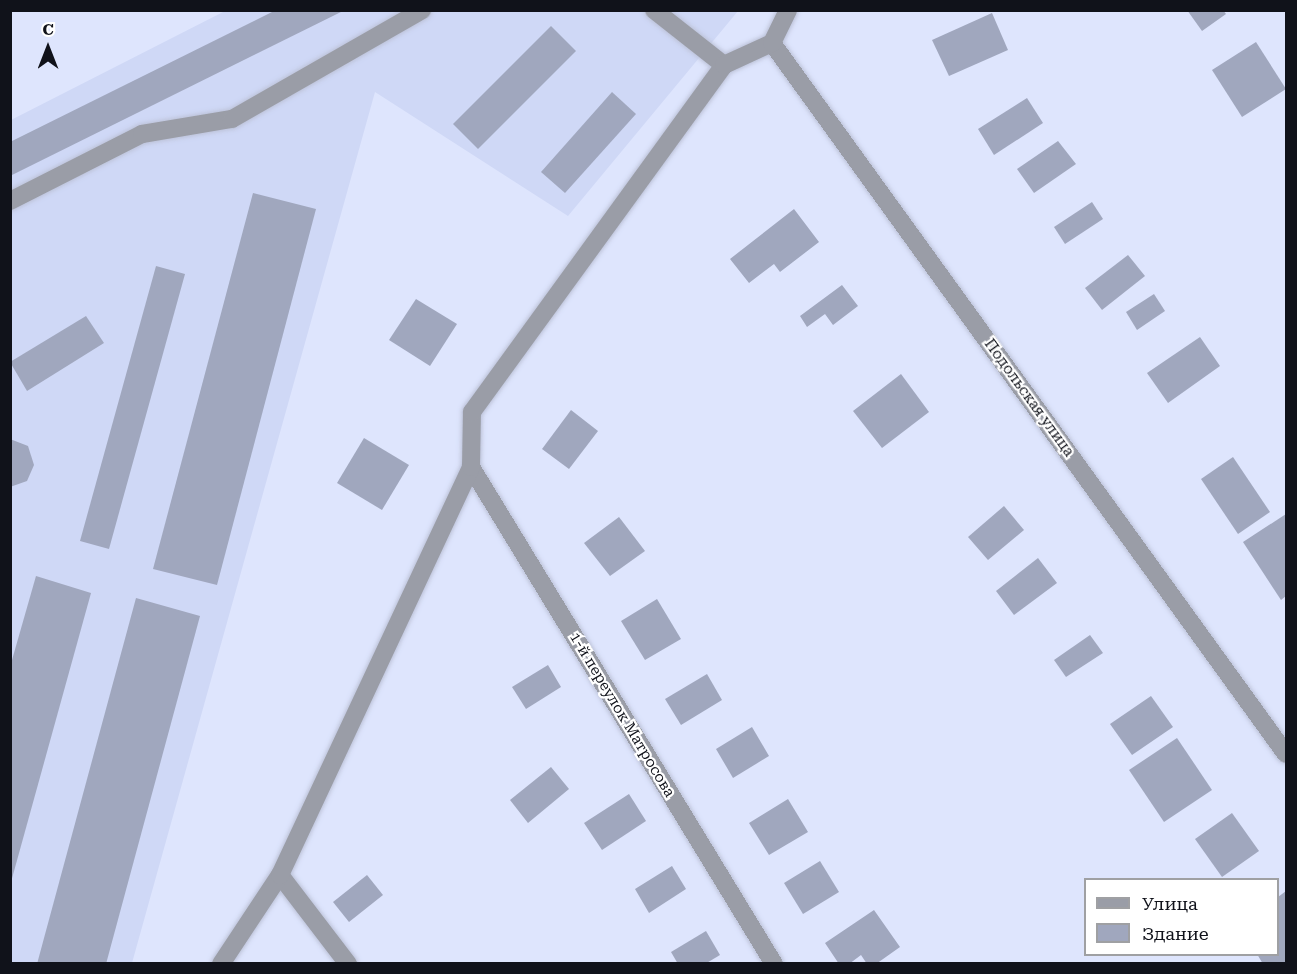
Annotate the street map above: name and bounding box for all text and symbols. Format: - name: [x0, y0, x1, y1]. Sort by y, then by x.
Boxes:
- north arrow: [18, 18, 78, 78]
- text: С: [42, 20, 54, 39]
- street label: Подольская улица: [980, 336, 1078, 460]
- street label: 1-й переулок Матросова: [566, 629, 678, 801]
- legend: [1084, 878, 1279, 956]
- text: Улица: [1142, 893, 1198, 914]
- text: Здание: [1142, 923, 1209, 944]

